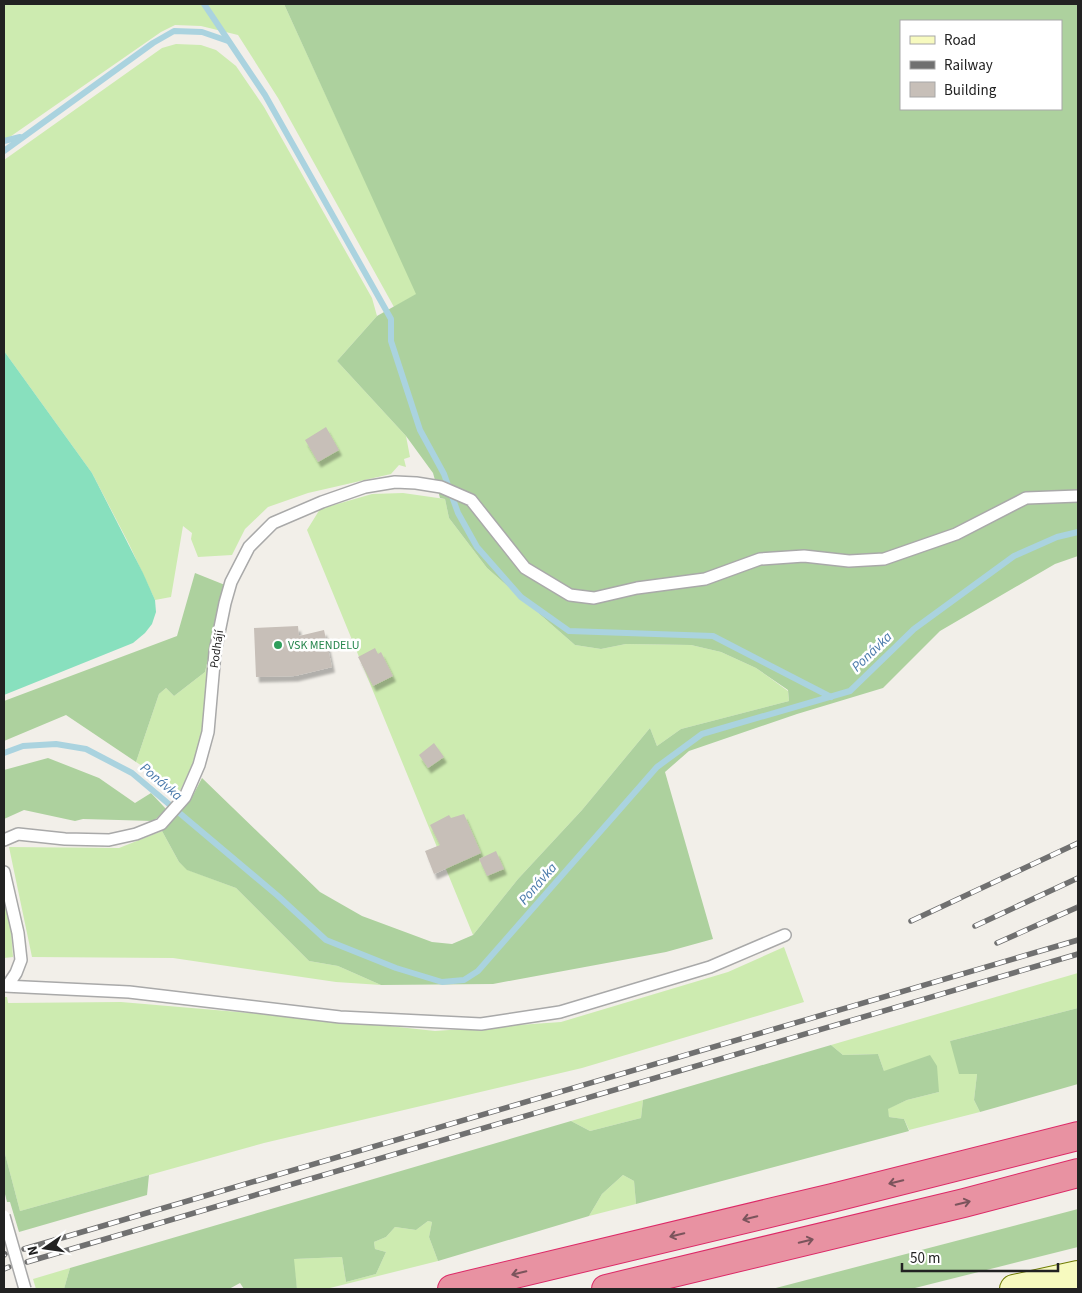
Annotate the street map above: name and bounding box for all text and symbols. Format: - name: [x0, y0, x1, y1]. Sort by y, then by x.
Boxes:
- legend: [900, 20, 1062, 110]
- text: Road: [944, 30, 976, 51]
- text: Railway: [944, 55, 993, 76]
- text: Building: [944, 80, 997, 101]
- water label: Ponávka: [847, 627, 897, 676]
- street label: Podhájí: [206, 628, 228, 669]
- place label: VSK MENDELU: [288, 637, 360, 654]
- marker: VSK MENDELU: [272, 639, 284, 651]
- water label: Ponávka: [136, 758, 187, 806]
- water label: Ponávka: [514, 858, 562, 909]
- one-way arrow: [889, 1178, 905, 1187]
- one-way arrow: [955, 1198, 971, 1207]
- one-way arrow: [743, 1214, 759, 1223]
- north arrow: [20, 1223, 70, 1273]
- one-way arrow: [669, 1231, 685, 1240]
- one-way arrow: [797, 1236, 813, 1245]
- scale bar: [902, 1240, 1058, 1272]
- text: N: [23, 1244, 44, 1257]
- text: 50 m: [910, 1248, 940, 1269]
- one-way arrow: [511, 1269, 527, 1278]

